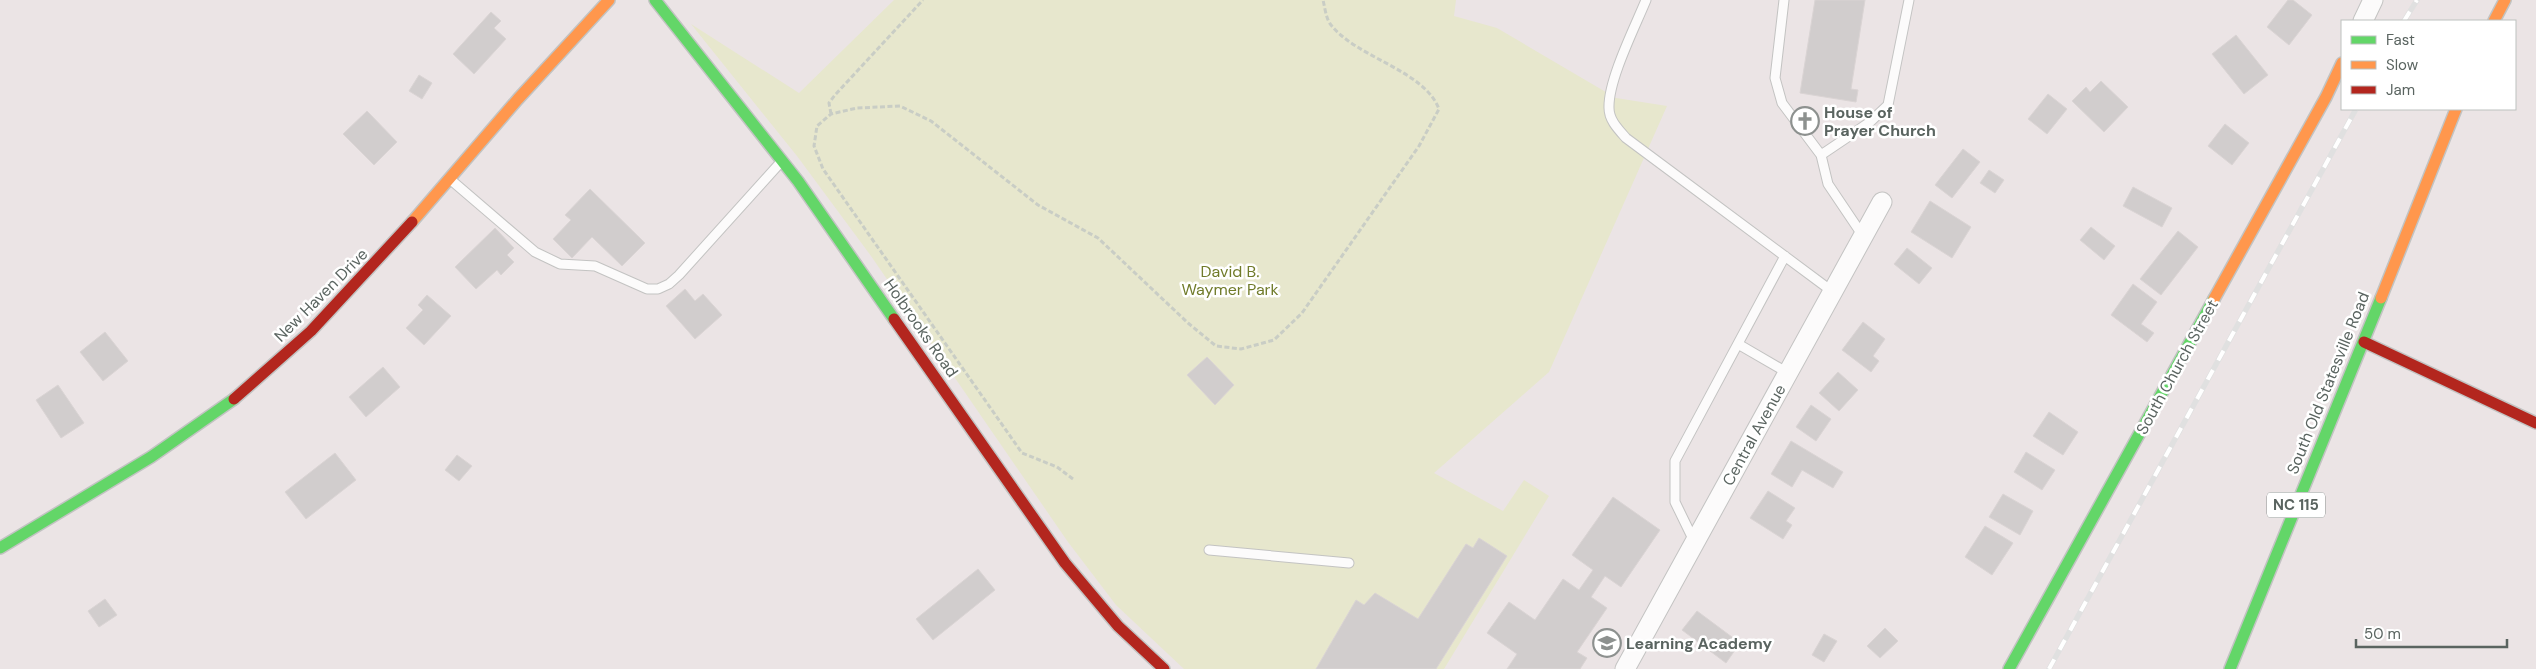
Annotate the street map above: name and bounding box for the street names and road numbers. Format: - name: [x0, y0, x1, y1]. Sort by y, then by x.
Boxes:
- street label: New Haven Drive: [270, 244, 372, 346]
- street label: Holbrooks Road: [879, 275, 963, 381]
- street label: South Old Statesville Road: [2282, 289, 2374, 477]
- street label: South Church Street: [2131, 296, 2223, 438]
- street label: Central Avenue: [1717, 381, 1791, 489]
- road number: NC 115: [2267, 492, 2325, 518]

